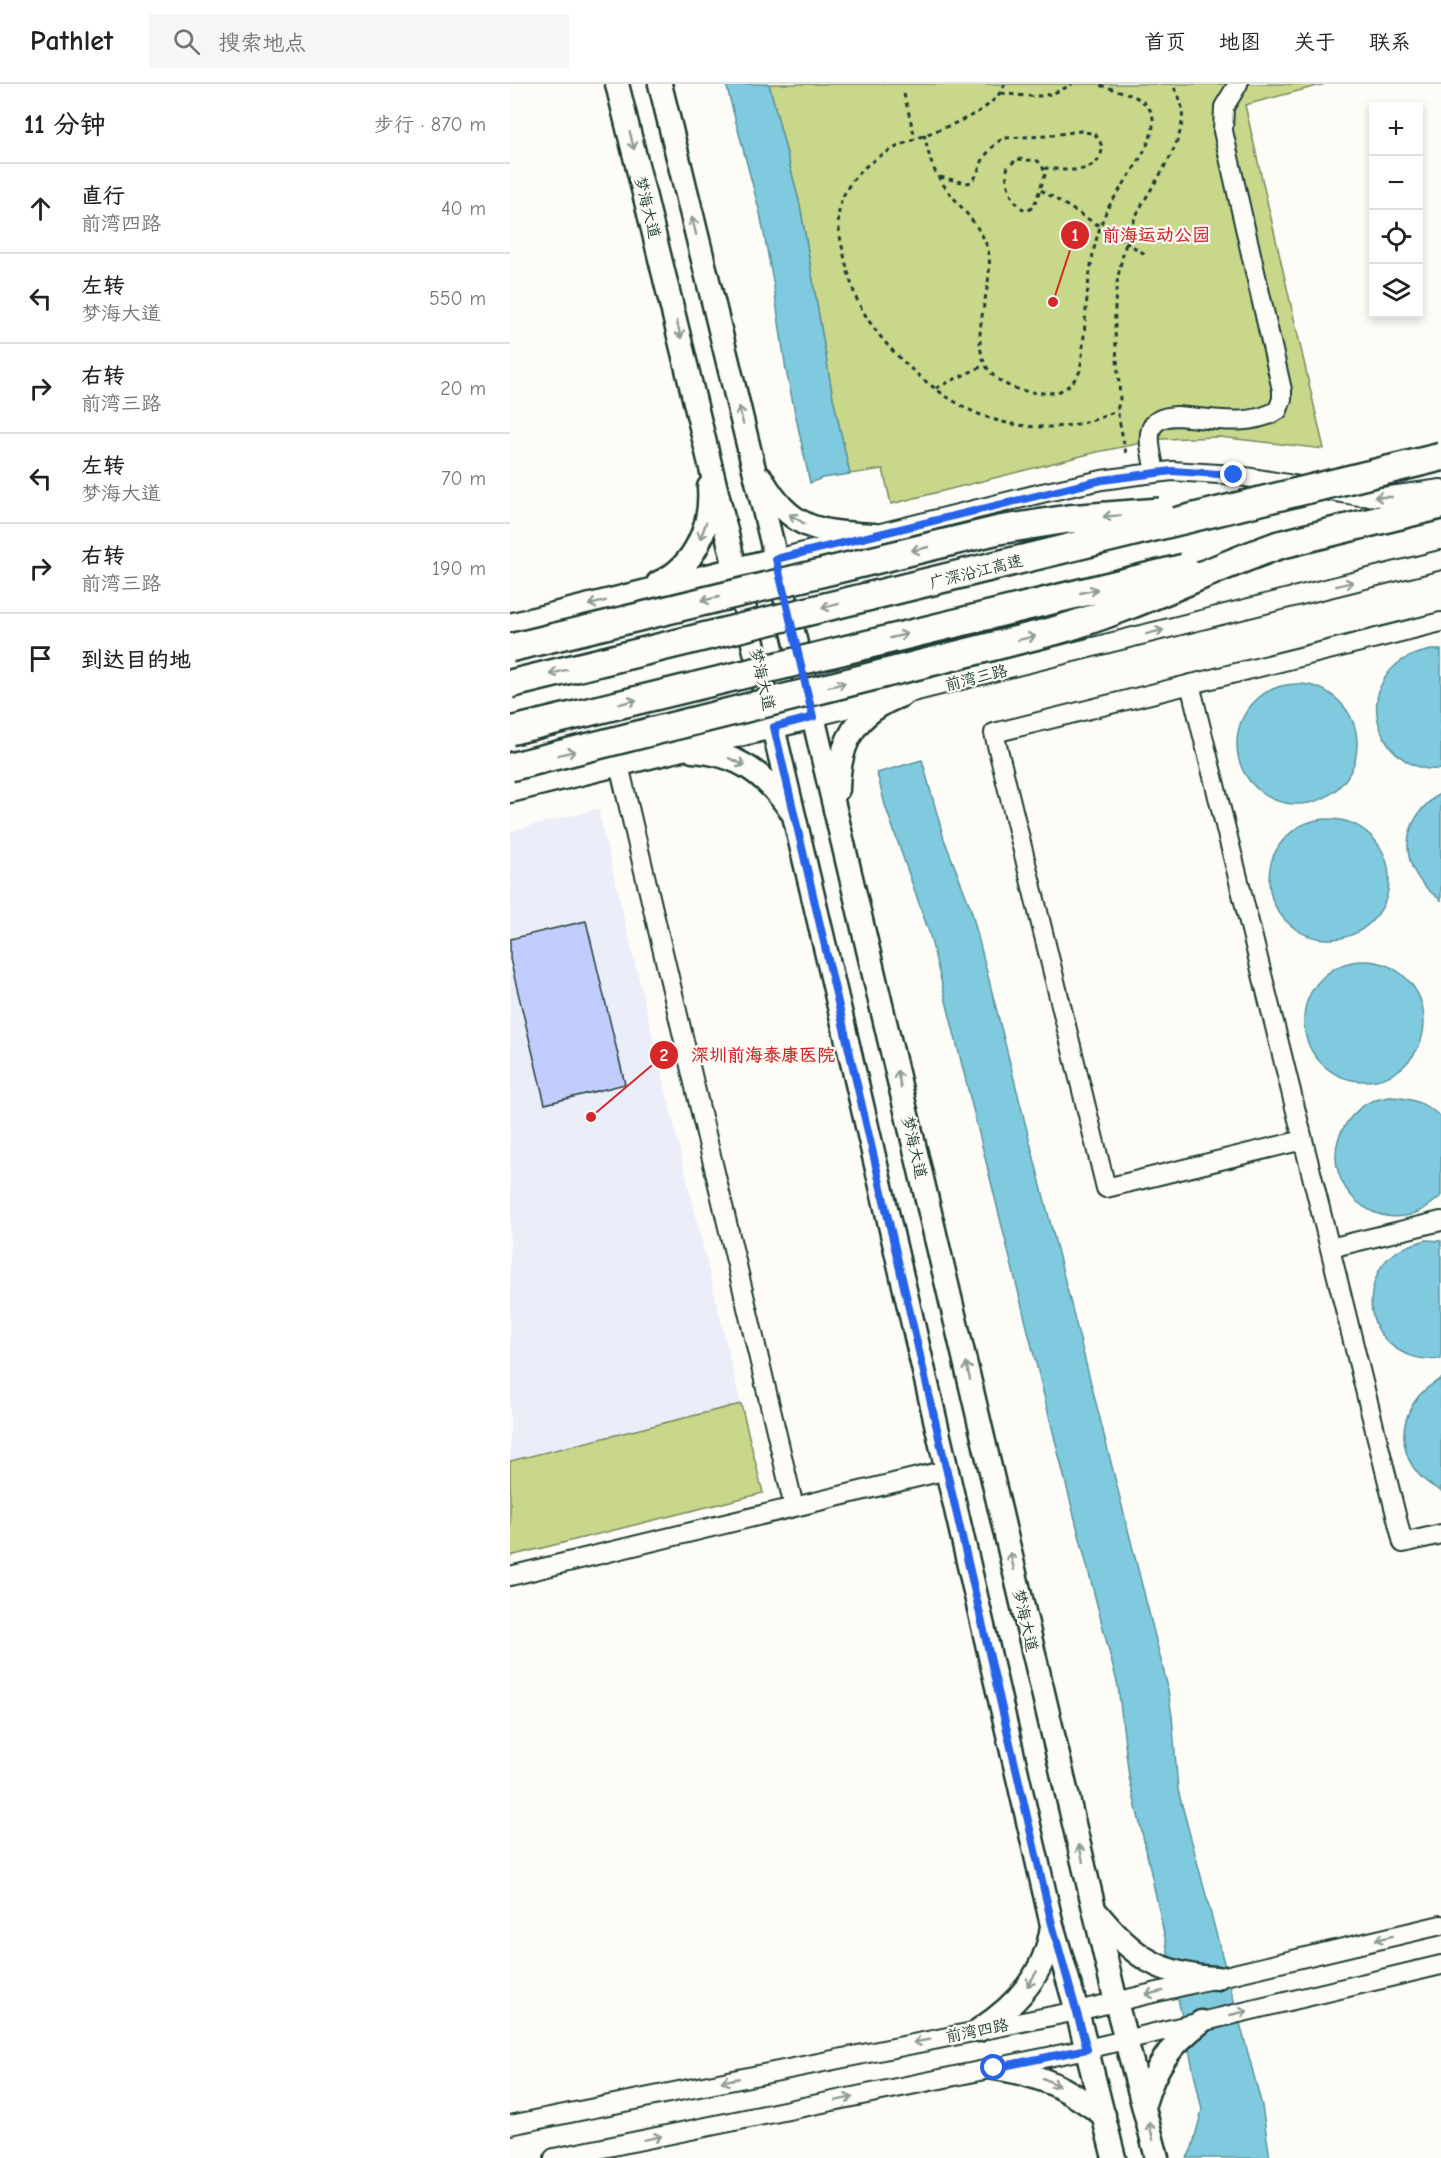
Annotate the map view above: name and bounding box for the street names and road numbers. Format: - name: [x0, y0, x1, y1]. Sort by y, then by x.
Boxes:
- street label: 梦海大道: [631, 174, 664, 240]
- street label: 广深沿江高速: [927, 552, 1025, 592]
- street label: 梦海大道: [746, 646, 778, 712]
- street label: 前湾三路: [943, 661, 1009, 694]
- street label: 梦海大道: [898, 1114, 930, 1180]
- street label: 梦海大道: [1009, 1587, 1041, 1653]
- street label: 前湾四路: [944, 2016, 1010, 2046]

